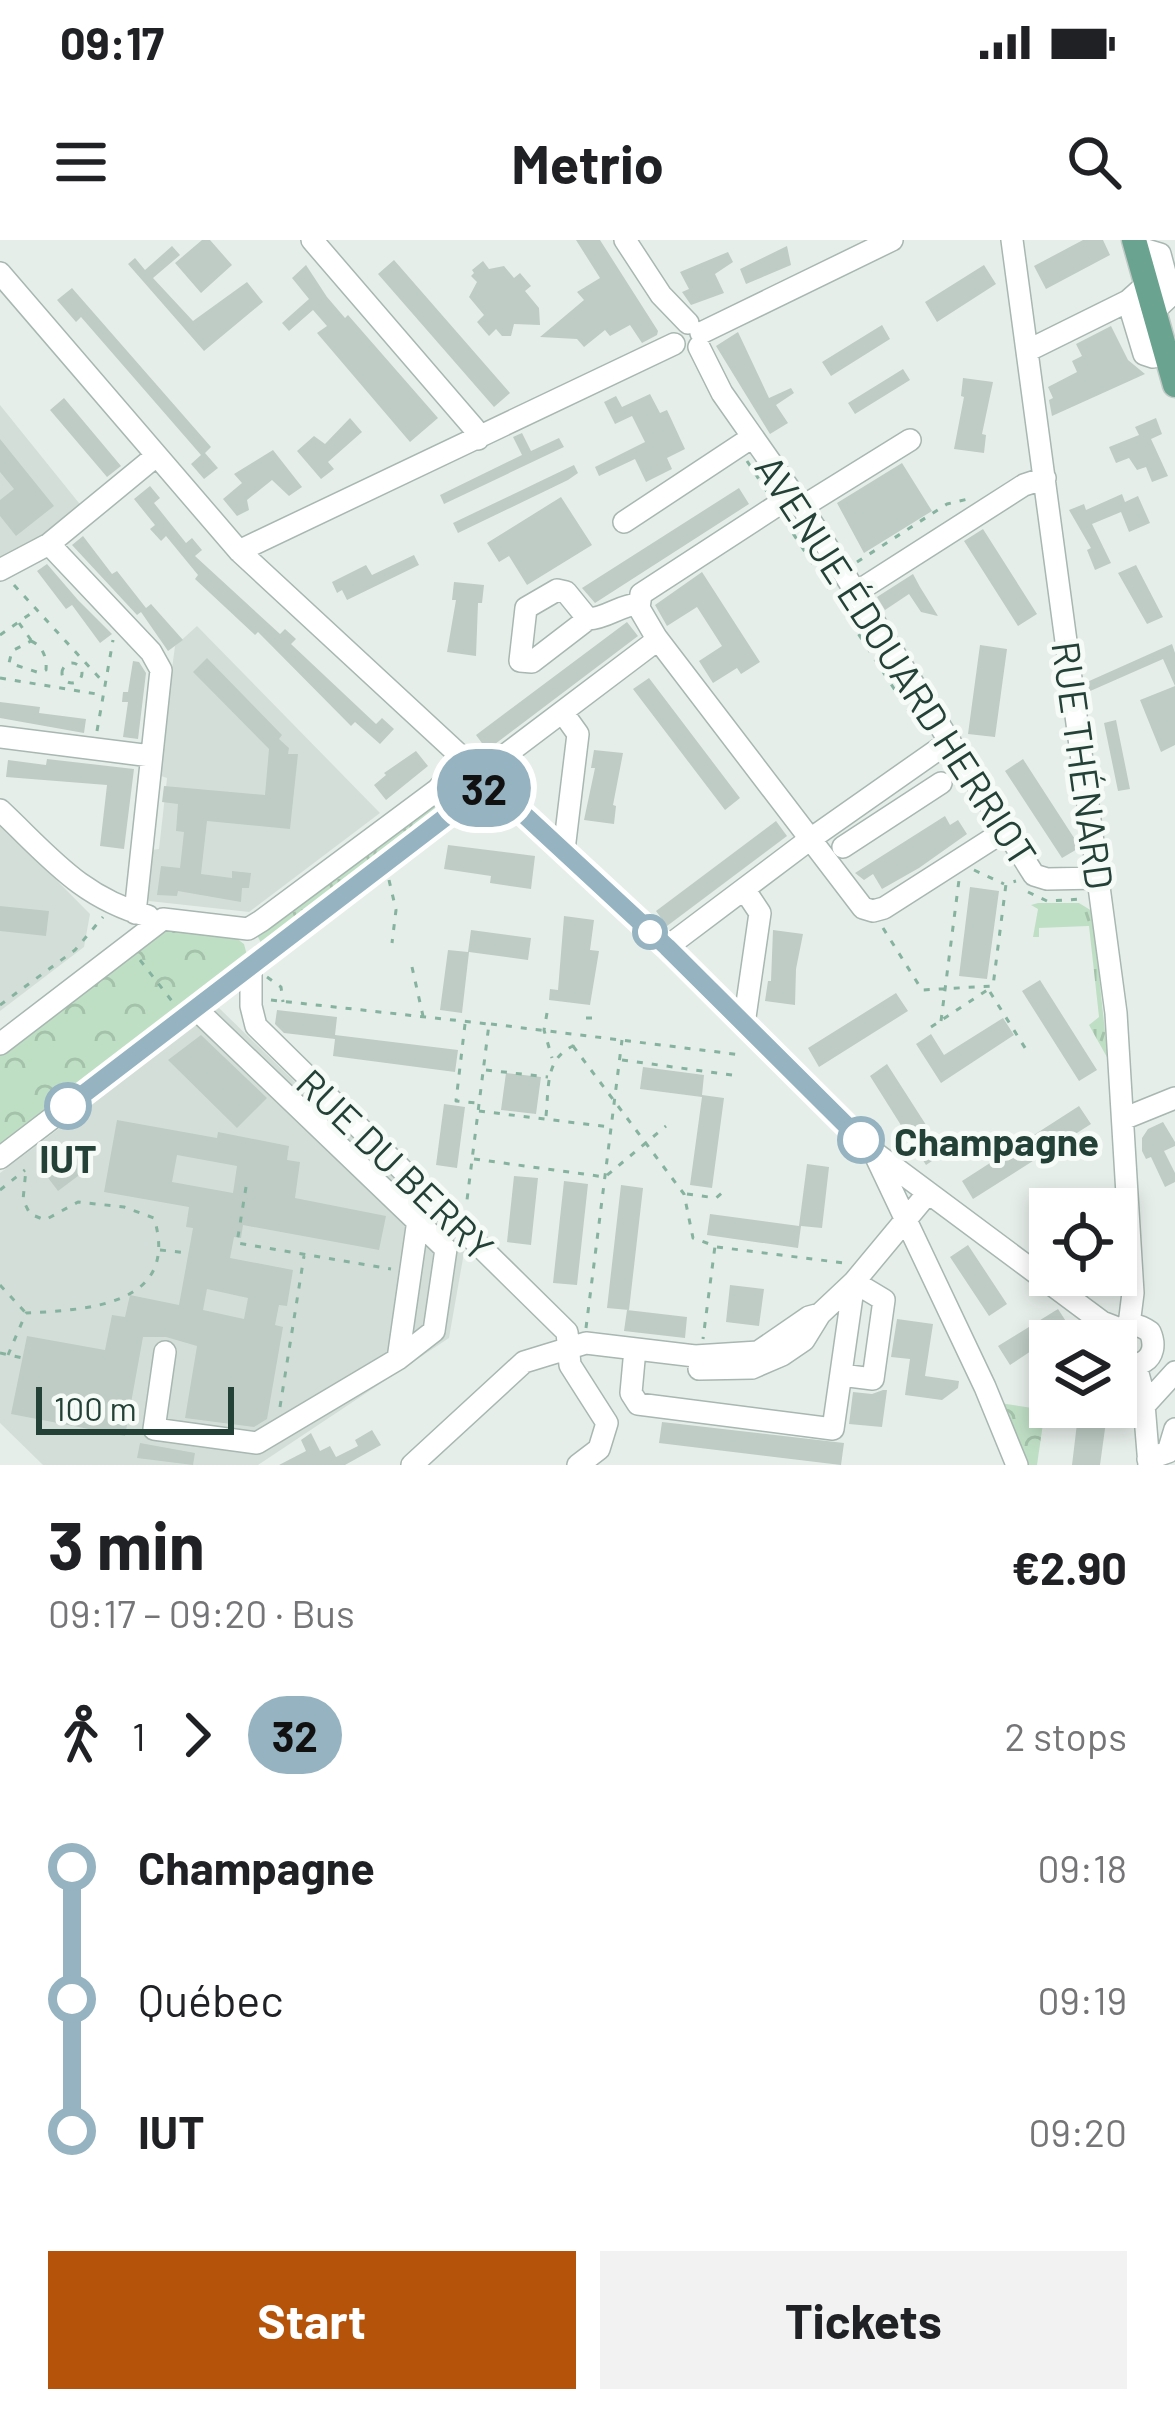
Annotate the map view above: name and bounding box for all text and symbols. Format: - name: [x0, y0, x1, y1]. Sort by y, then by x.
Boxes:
- text: 09:17: [60, 15, 164, 69]
- icon: menu: [48, 129, 114, 195]
- icon: search: [1061, 129, 1127, 195]
- text: Metrio: [511, 130, 664, 195]
- street label: AVENUE ÉDOUARD HERRIOT: [747, 446, 1047, 874]
- street label: RUE THÉNARD: [1043, 638, 1125, 892]
- line badge: 32: [430, 749, 538, 827]
- text: 32: [461, 763, 507, 813]
- unlabelled marker: [634, 916, 666, 948]
- street label: RUE DU BERRY: [288, 1058, 504, 1270]
- marker: IUT: [46, 1084, 90, 1128]
- place label: Champagne: [894, 1117, 1099, 1164]
- marker: Champagne: [839, 1118, 883, 1162]
- place label: IUT: [39, 1134, 97, 1181]
- map controls: [1029, 1188, 1137, 1428]
- button: locate: [1029, 1188, 1137, 1296]
- button: layers: [1029, 1320, 1137, 1428]
- scale bar: [36, 1381, 234, 1434]
- text: 100 m: [54, 1388, 137, 1428]
- text: 3 min: [48, 1504, 205, 1583]
- text: €2.90: [1012, 1540, 1127, 1594]
- text: 09:17 – 09:20 · Bus: [48, 1589, 355, 1636]
- icon: walk: [48, 1702, 114, 1768]
- icon: forward: [164, 1702, 230, 1768]
- text: 32: [272, 1710, 318, 1760]
- text: 1: [132, 1712, 146, 1759]
- text: 2 stops: [1004, 1712, 1127, 1759]
- text: Champagne: [138, 1840, 375, 1894]
- text: 09:18: [1037, 1844, 1127, 1891]
- text: Québec: [138, 1972, 284, 2026]
- text: 09:19: [1037, 1976, 1127, 2023]
- text: IUT: [138, 2104, 204, 2158]
- text: 09:20: [1028, 2108, 1127, 2155]
- button: Start: [48, 2251, 576, 2389]
- button: Tickets: [600, 2251, 1127, 2389]

